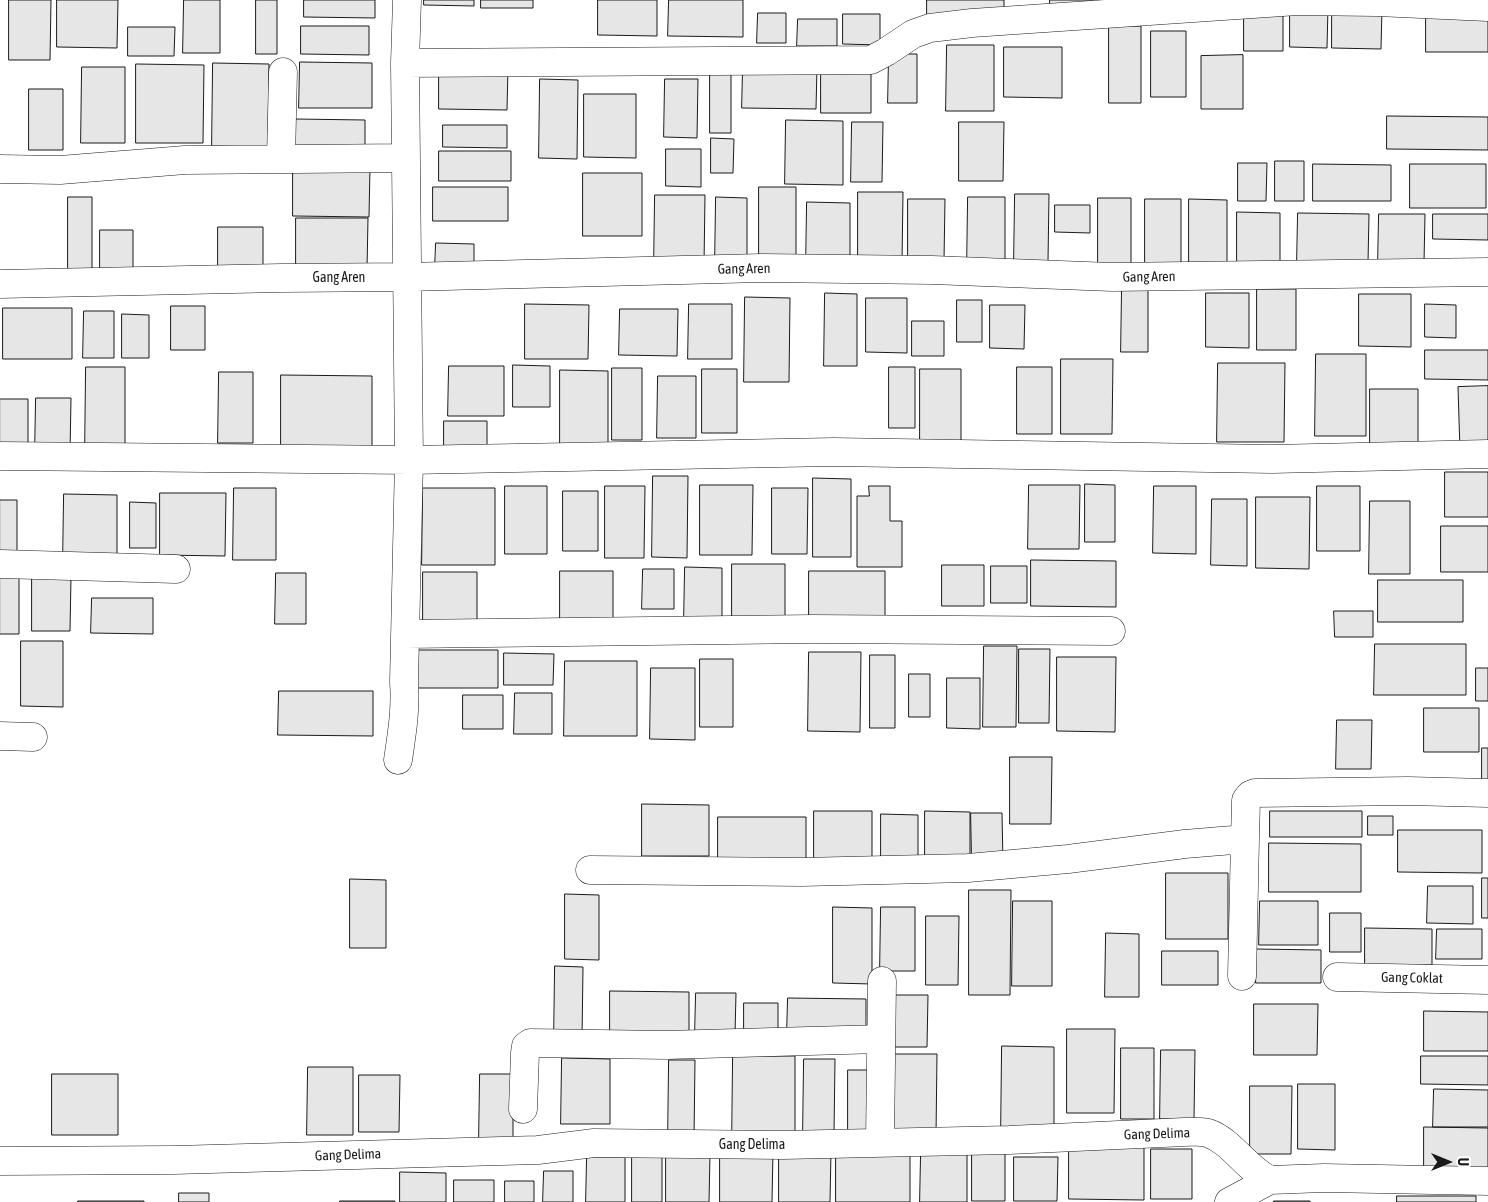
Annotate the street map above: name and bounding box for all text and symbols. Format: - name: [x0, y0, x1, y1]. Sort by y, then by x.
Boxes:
- street label: Gang Aren: [717, 260, 771, 278]
- street label: Gang Aren: [1122, 268, 1176, 286]
- street label: Gang Aren: [313, 270, 365, 286]
- street label: Gang Coklat: [1381, 969, 1443, 987]
- street label: Gang Delima: [1124, 1124, 1190, 1144]
- street label: Gang Delima: [719, 1137, 785, 1153]
- north arrow: [1423, 1137, 1473, 1187]
- street label: Gang Delima: [315, 1145, 381, 1165]
- text: U: [1455, 1158, 1471, 1166]

